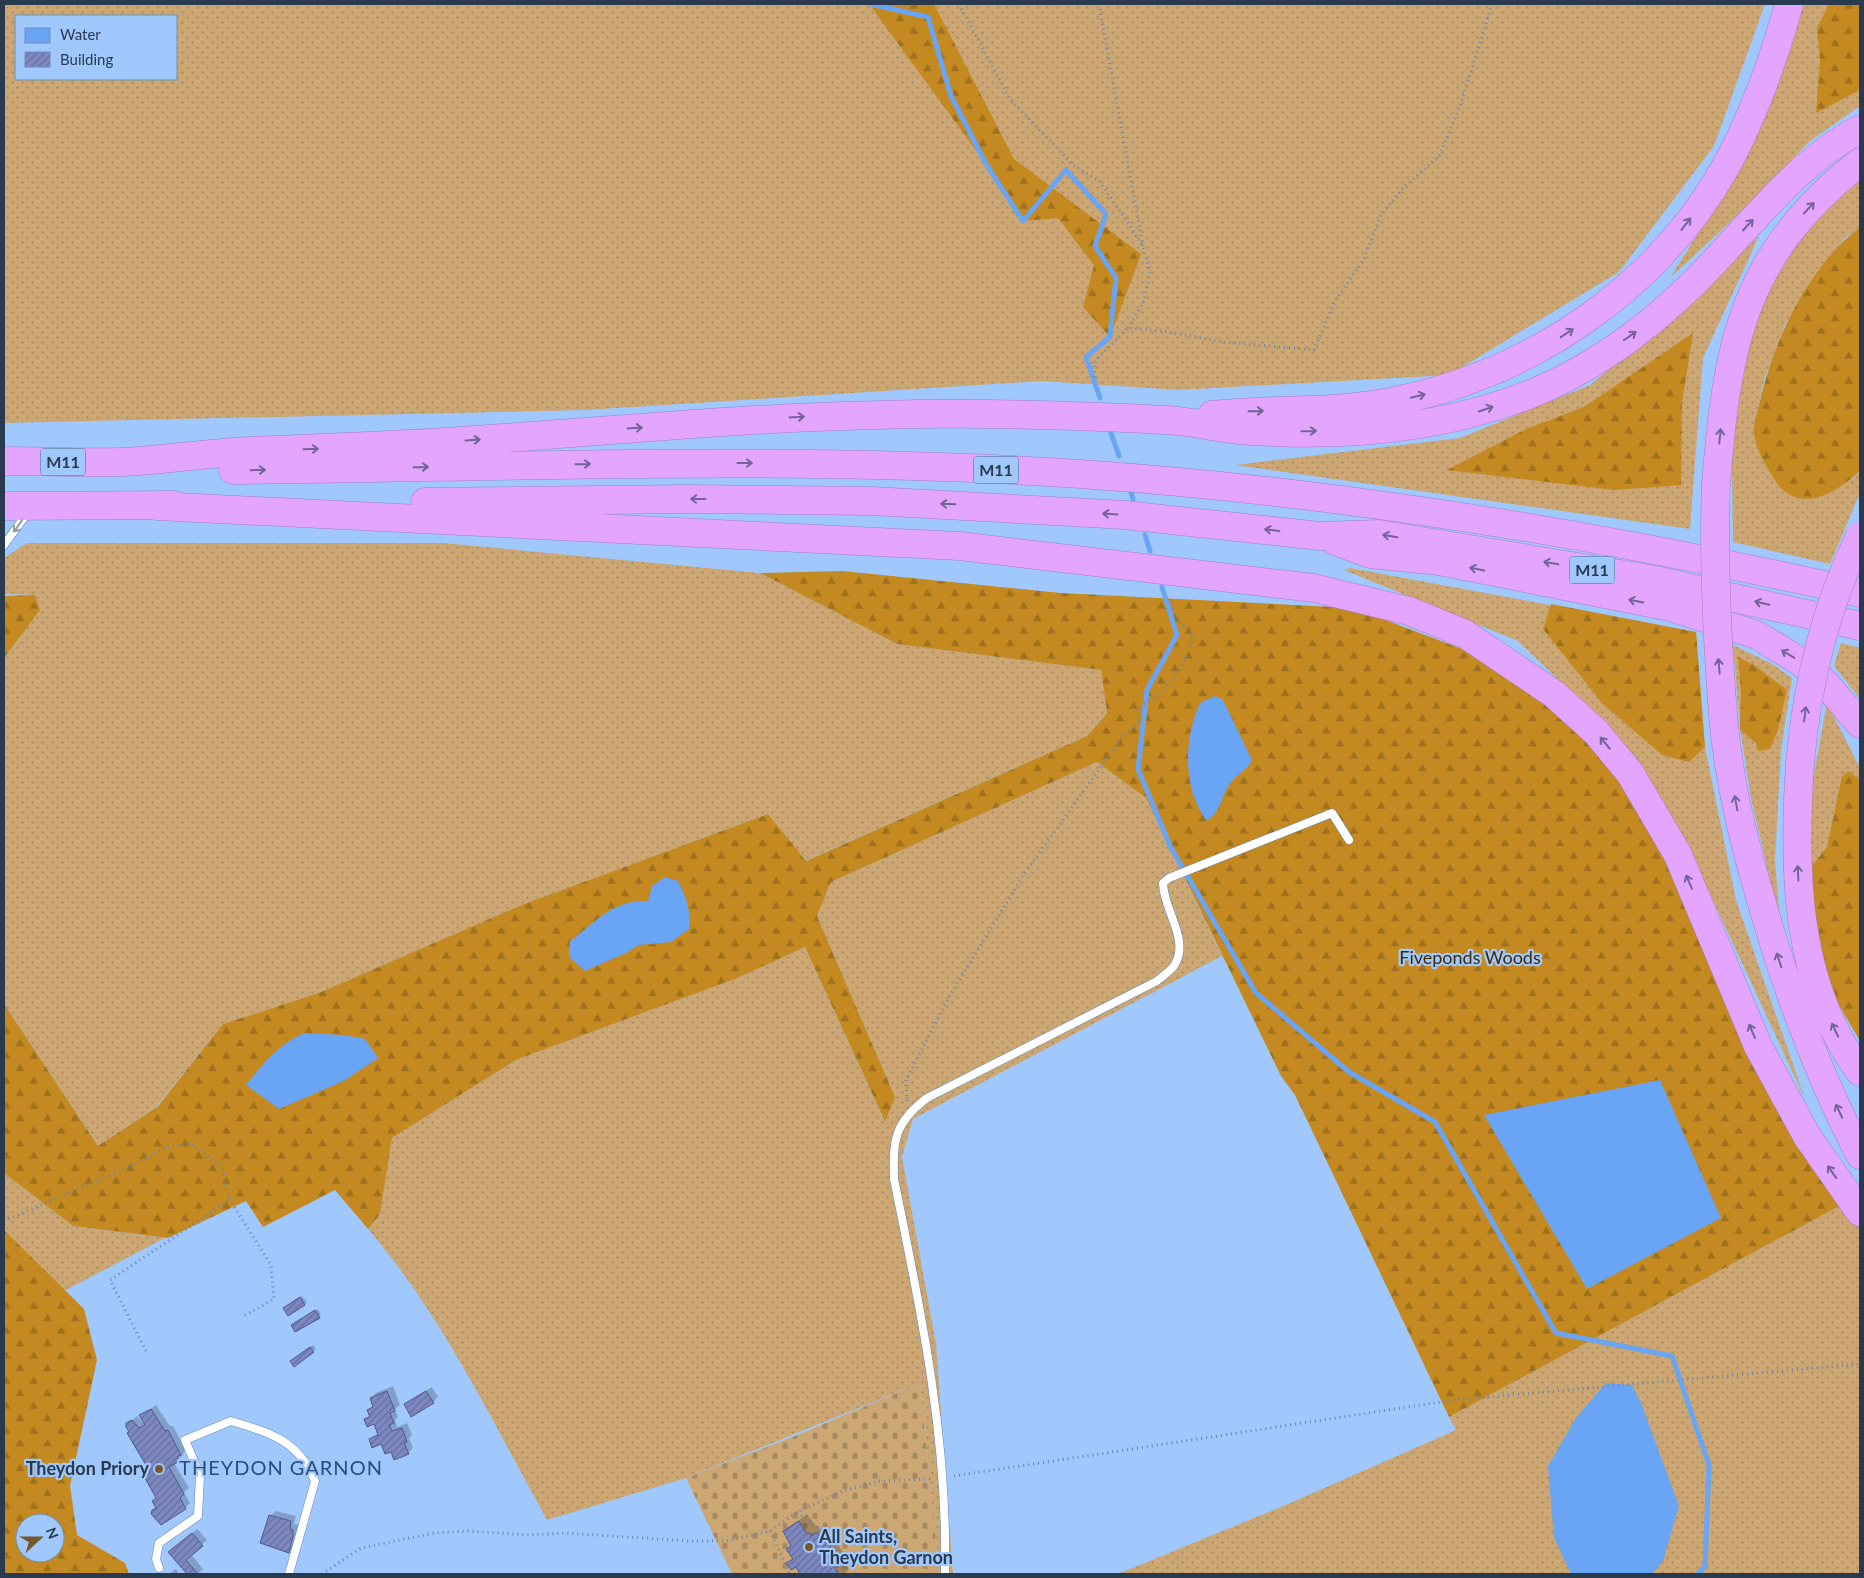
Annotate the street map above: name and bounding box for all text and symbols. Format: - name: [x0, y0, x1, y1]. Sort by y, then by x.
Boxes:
- legend: [15, 15, 178, 80]
- text: Water: [60, 25, 101, 43]
- text: Building: [60, 50, 113, 68]
- one-way arrow: [1803, 201, 1815, 214]
- one-way arrow: [1680, 218, 1691, 231]
- one-way arrow: [1742, 218, 1754, 231]
- one-way arrow: [1559, 327, 1573, 337]
- one-way arrow: [1623, 331, 1637, 341]
- one-way arrow: [1409, 390, 1425, 400]
- one-way arrow: [1478, 404, 1494, 413]
- one-way arrow: [1248, 407, 1264, 416]
- one-way arrow: [789, 413, 805, 422]
- one-way arrow: [627, 423, 643, 432]
- one-way arrow: [1300, 426, 1316, 436]
- one-way arrow: [1715, 428, 1725, 444]
- one-way arrow: [465, 435, 481, 445]
- one-way arrow: [302, 444, 318, 453]
- road number: M11: [40, 448, 86, 476]
- road number: M11: [974, 456, 1018, 484]
- one-way arrow: [737, 458, 753, 468]
- one-way arrow: [575, 459, 591, 468]
- one-way arrow: [412, 462, 428, 472]
- one-way arrow: [250, 465, 266, 475]
- one-way arrow: [690, 494, 706, 504]
- one-way arrow: [940, 499, 956, 509]
- one-way arrow: [1102, 509, 1118, 518]
- one-way arrow: [13, 519, 23, 533]
- one-way arrow: [1264, 525, 1280, 535]
- one-way arrow: [1383, 531, 1399, 541]
- road number: M11: [1570, 556, 1614, 584]
- one-way arrow: [1543, 557, 1559, 567]
- one-way arrow: [1469, 564, 1485, 573]
- one-way arrow: [1629, 595, 1645, 605]
- one-way arrow: [1754, 598, 1770, 607]
- one-way arrow: [1782, 649, 1796, 659]
- one-way arrow: [1715, 658, 1724, 674]
- one-way arrow: [1800, 707, 1810, 723]
- one-way arrow: [1599, 737, 1611, 750]
- one-way arrow: [1731, 796, 1741, 812]
- one-way arrow: [1793, 865, 1802, 881]
- one-way arrow: [1684, 875, 1693, 890]
- park label: Fiveponds Woods: [1399, 946, 1541, 968]
- one-way arrow: [1774, 953, 1783, 968]
- one-way arrow: [1830, 1023, 1840, 1038]
- one-way arrow: [1747, 1024, 1756, 1039]
- one-way arrow: [1833, 1104, 1843, 1119]
- one-way arrow: [1827, 1165, 1837, 1179]
- district label: THEYDON GARNON: [179, 1455, 383, 1479]
- place label: Theydon Priory: [26, 1457, 149, 1479]
- marker: Theydon Priory: [153, 1463, 165, 1475]
- north arrow: [15, 1513, 65, 1563]
- text: N: [43, 1525, 62, 1541]
- place label: All Saints, Theydon Garnon: [818, 1525, 953, 1568]
- marker: All Saints, Theydon Garnon: [803, 1541, 815, 1553]

